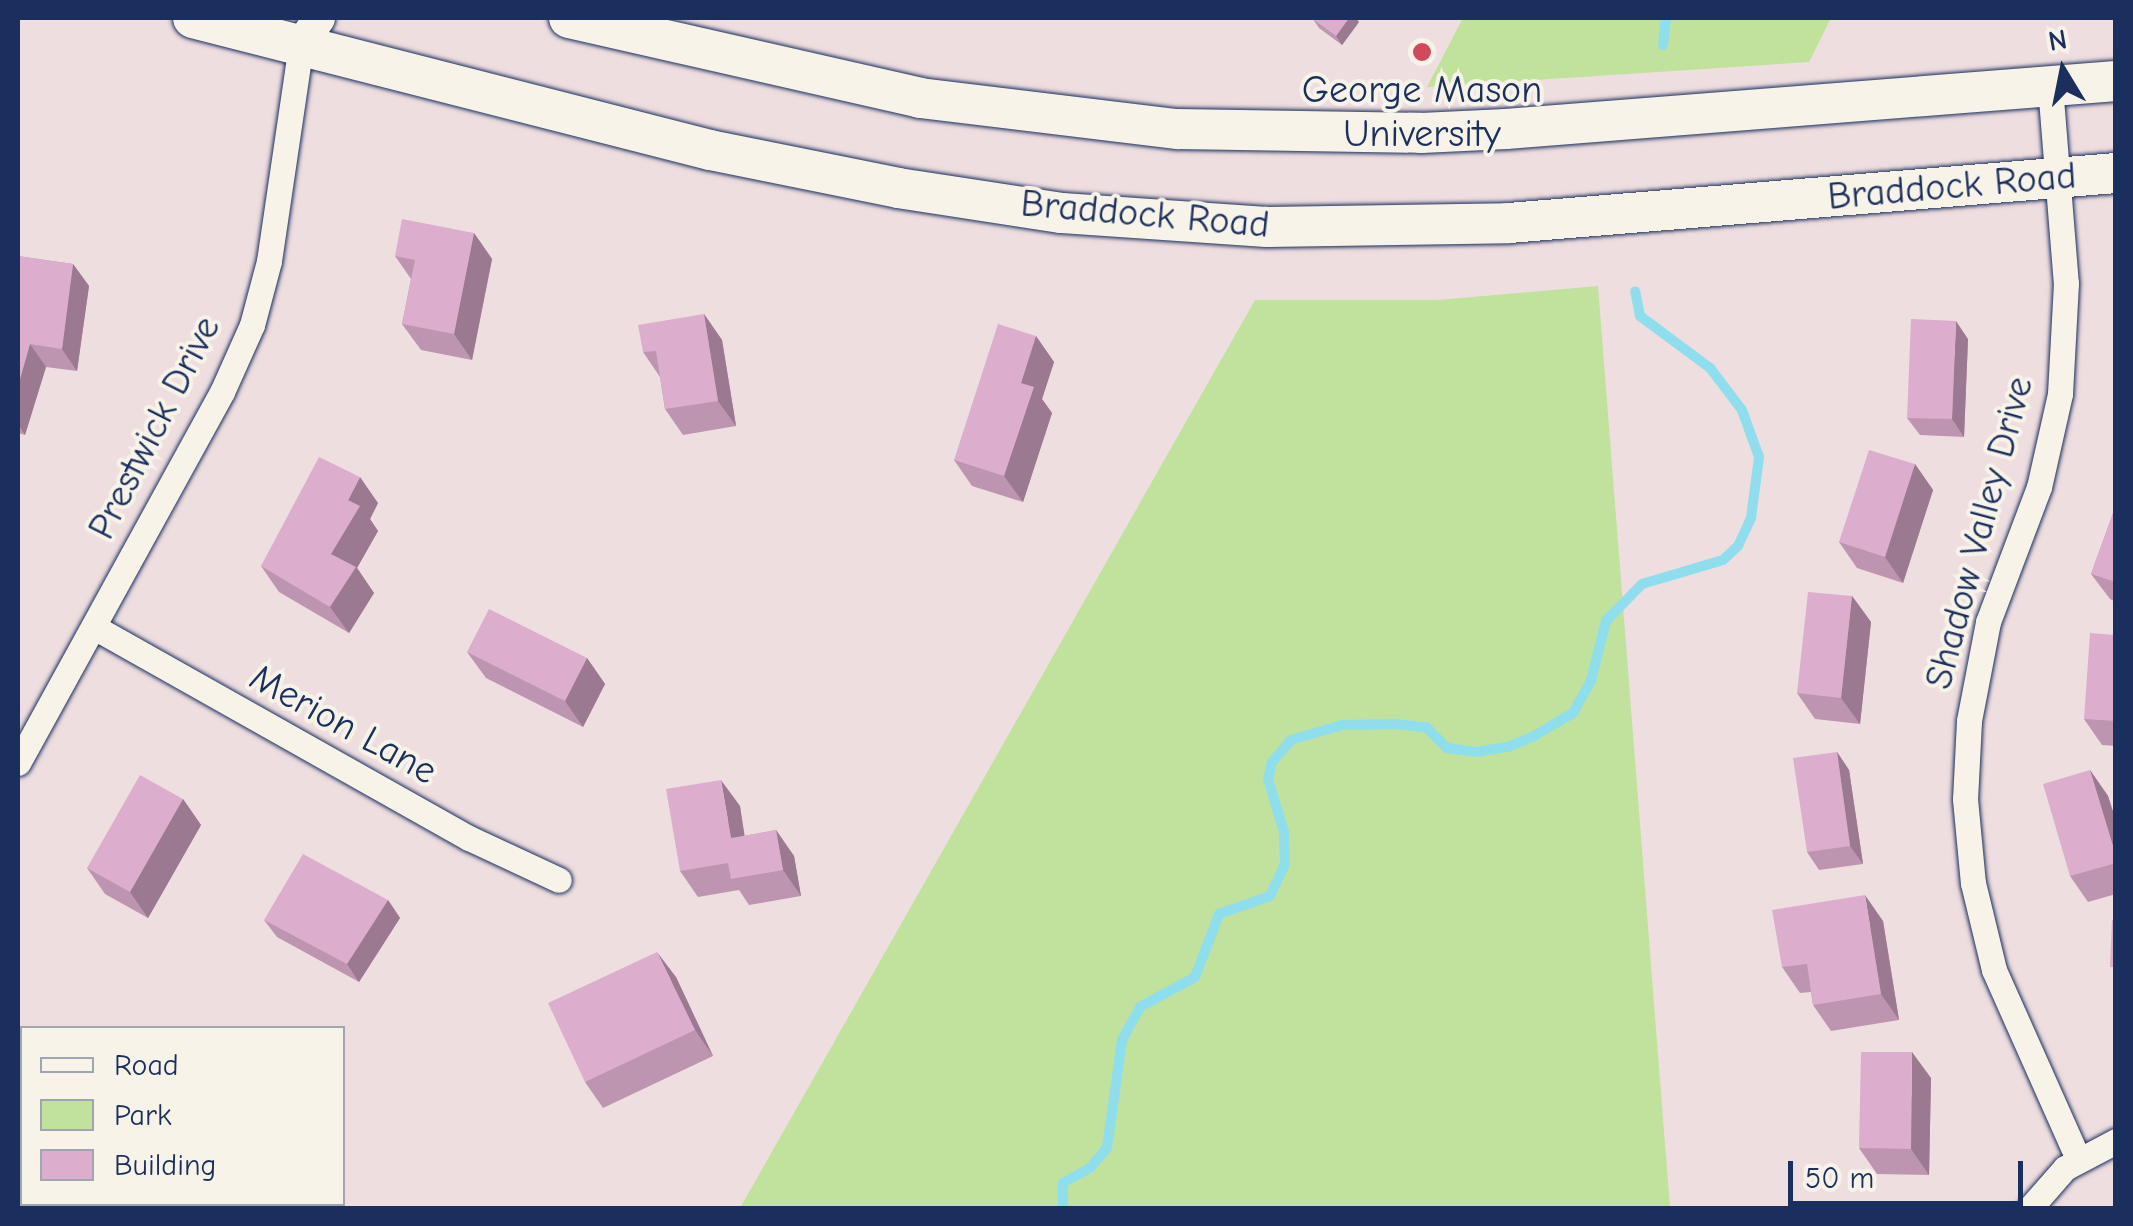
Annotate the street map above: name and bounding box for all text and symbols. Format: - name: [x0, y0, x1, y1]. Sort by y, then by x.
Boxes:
- north arrow: [2013, 20, 2113, 120]
- text: N: [2046, 23, 2070, 58]
- marker: George Mason University: [1411, 41, 1433, 63]
- place label: George Mason University: [1302, 68, 1542, 157]
- street label: Braddock Road: [1826, 153, 2078, 221]
- street label: Braddock Road: [1019, 181, 1271, 249]
- street label: Prestwick Drive: [79, 309, 231, 547]
- street label: Shadow Valley Drive: [1916, 372, 2044, 694]
- street label: Merion Lane: [242, 655, 444, 795]
- legend: [20, 1026, 345, 1206]
- text: Road: [114, 1048, 179, 1083]
- text: Park: [114, 1098, 171, 1133]
- scale bar: [1793, 1141, 2028, 1203]
- text: Building: [114, 1148, 217, 1183]
- text: 50 m: [1805, 1161, 1874, 1196]

